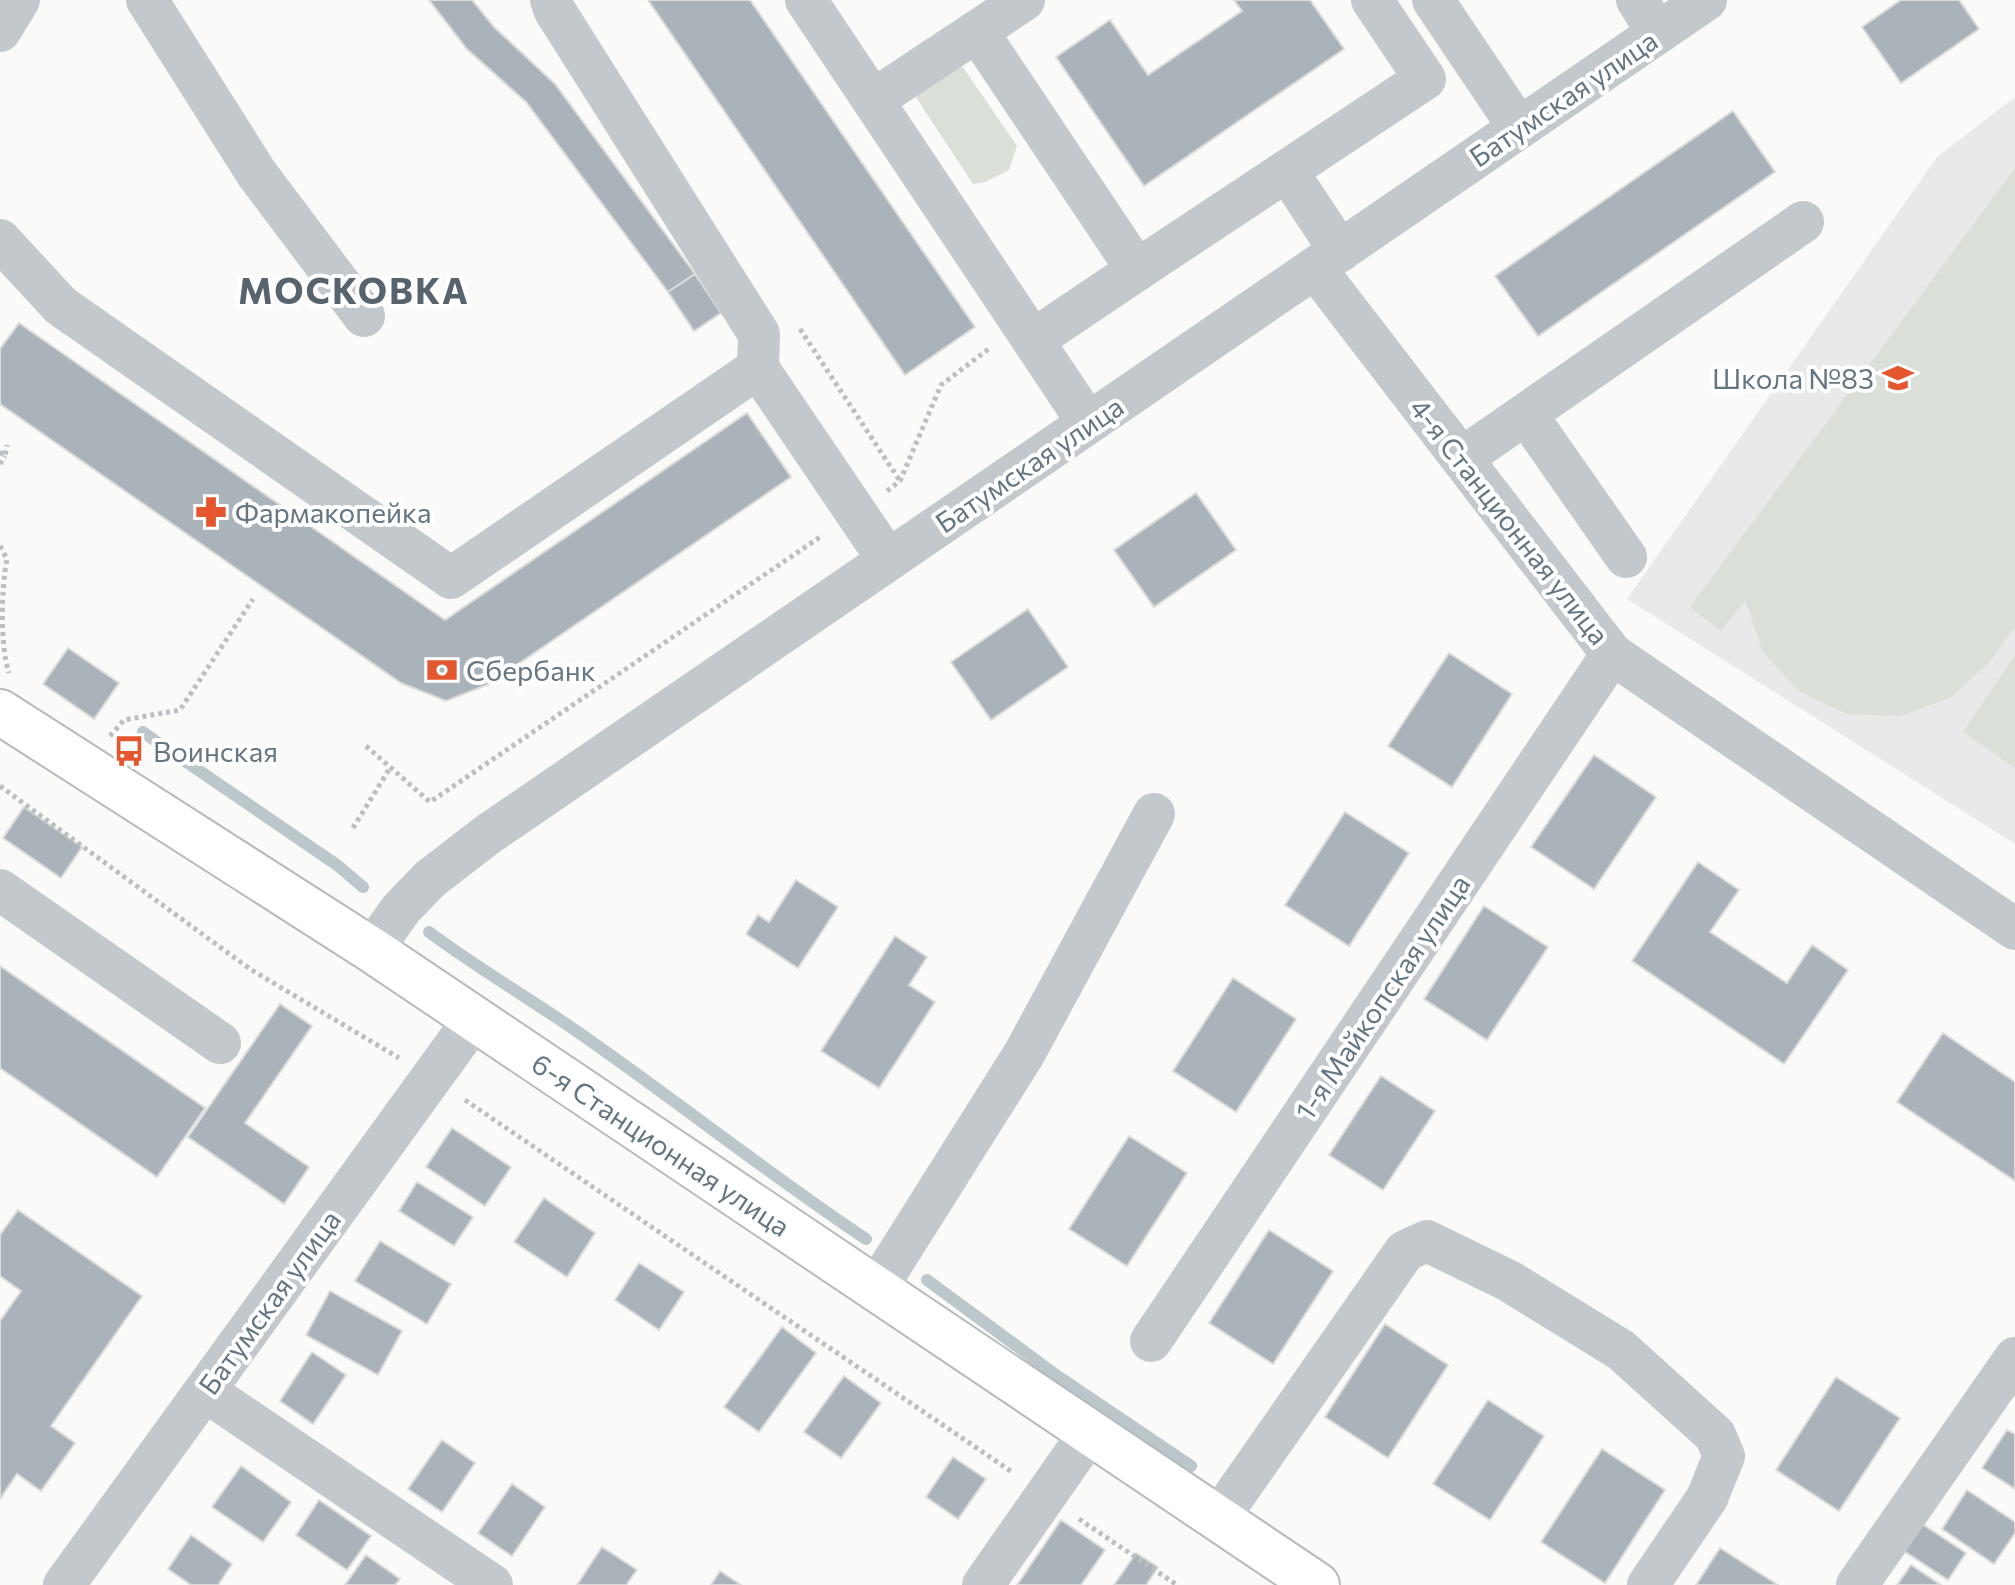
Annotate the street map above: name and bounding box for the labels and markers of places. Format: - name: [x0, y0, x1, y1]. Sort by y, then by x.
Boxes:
- place label: Школа №83: [1712, 361, 1874, 395]
- school or university icon: Школа №83: [1881, 361, 1915, 395]
- pharmacy icon: Фармакопейка: [194, 495, 228, 529]
- place label: Фармакопейка: [235, 495, 432, 529]
- bank icon: Сбербанк: [425, 653, 459, 687]
- place label: Сбербанк: [466, 653, 596, 687]
- bus stop icon: Воинская: [112, 734, 146, 768]
- place label: Воинская: [153, 734, 278, 768]

